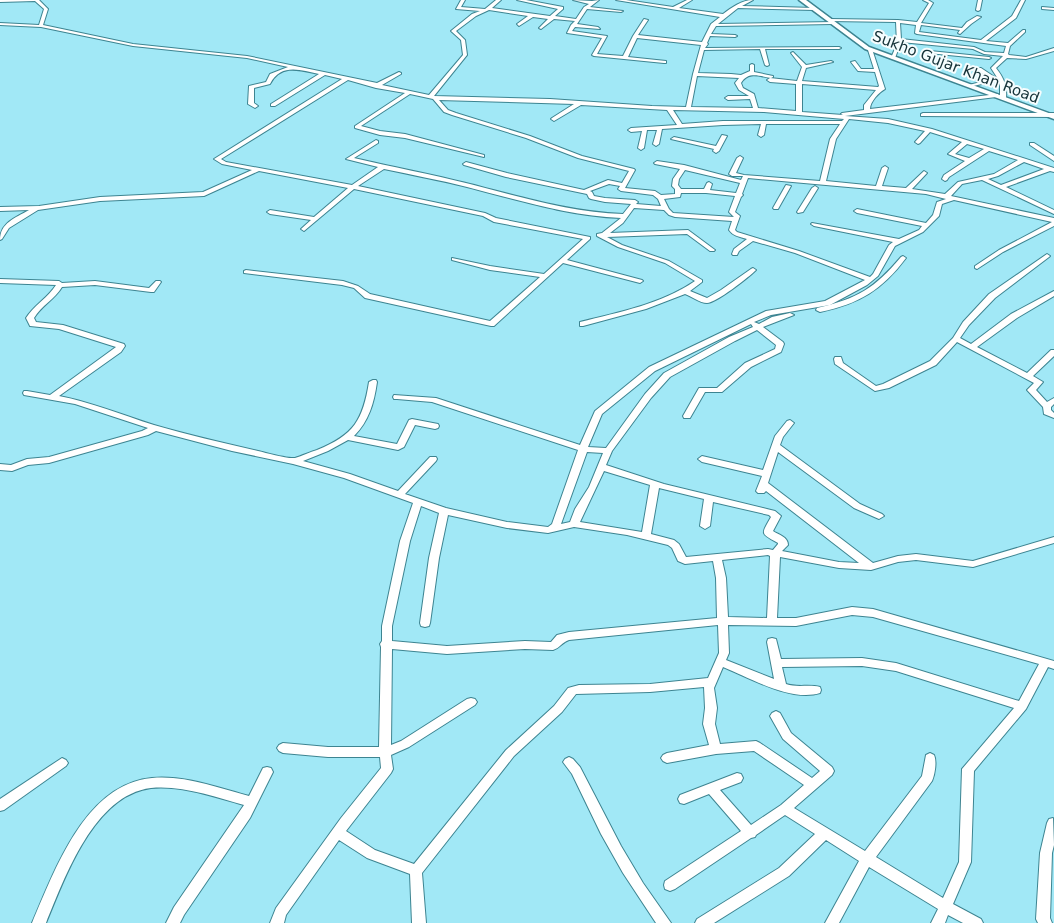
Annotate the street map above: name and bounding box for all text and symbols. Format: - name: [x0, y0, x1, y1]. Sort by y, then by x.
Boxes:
- street label: Sukho Gujar Khan Road: [870, 27, 1042, 107]

